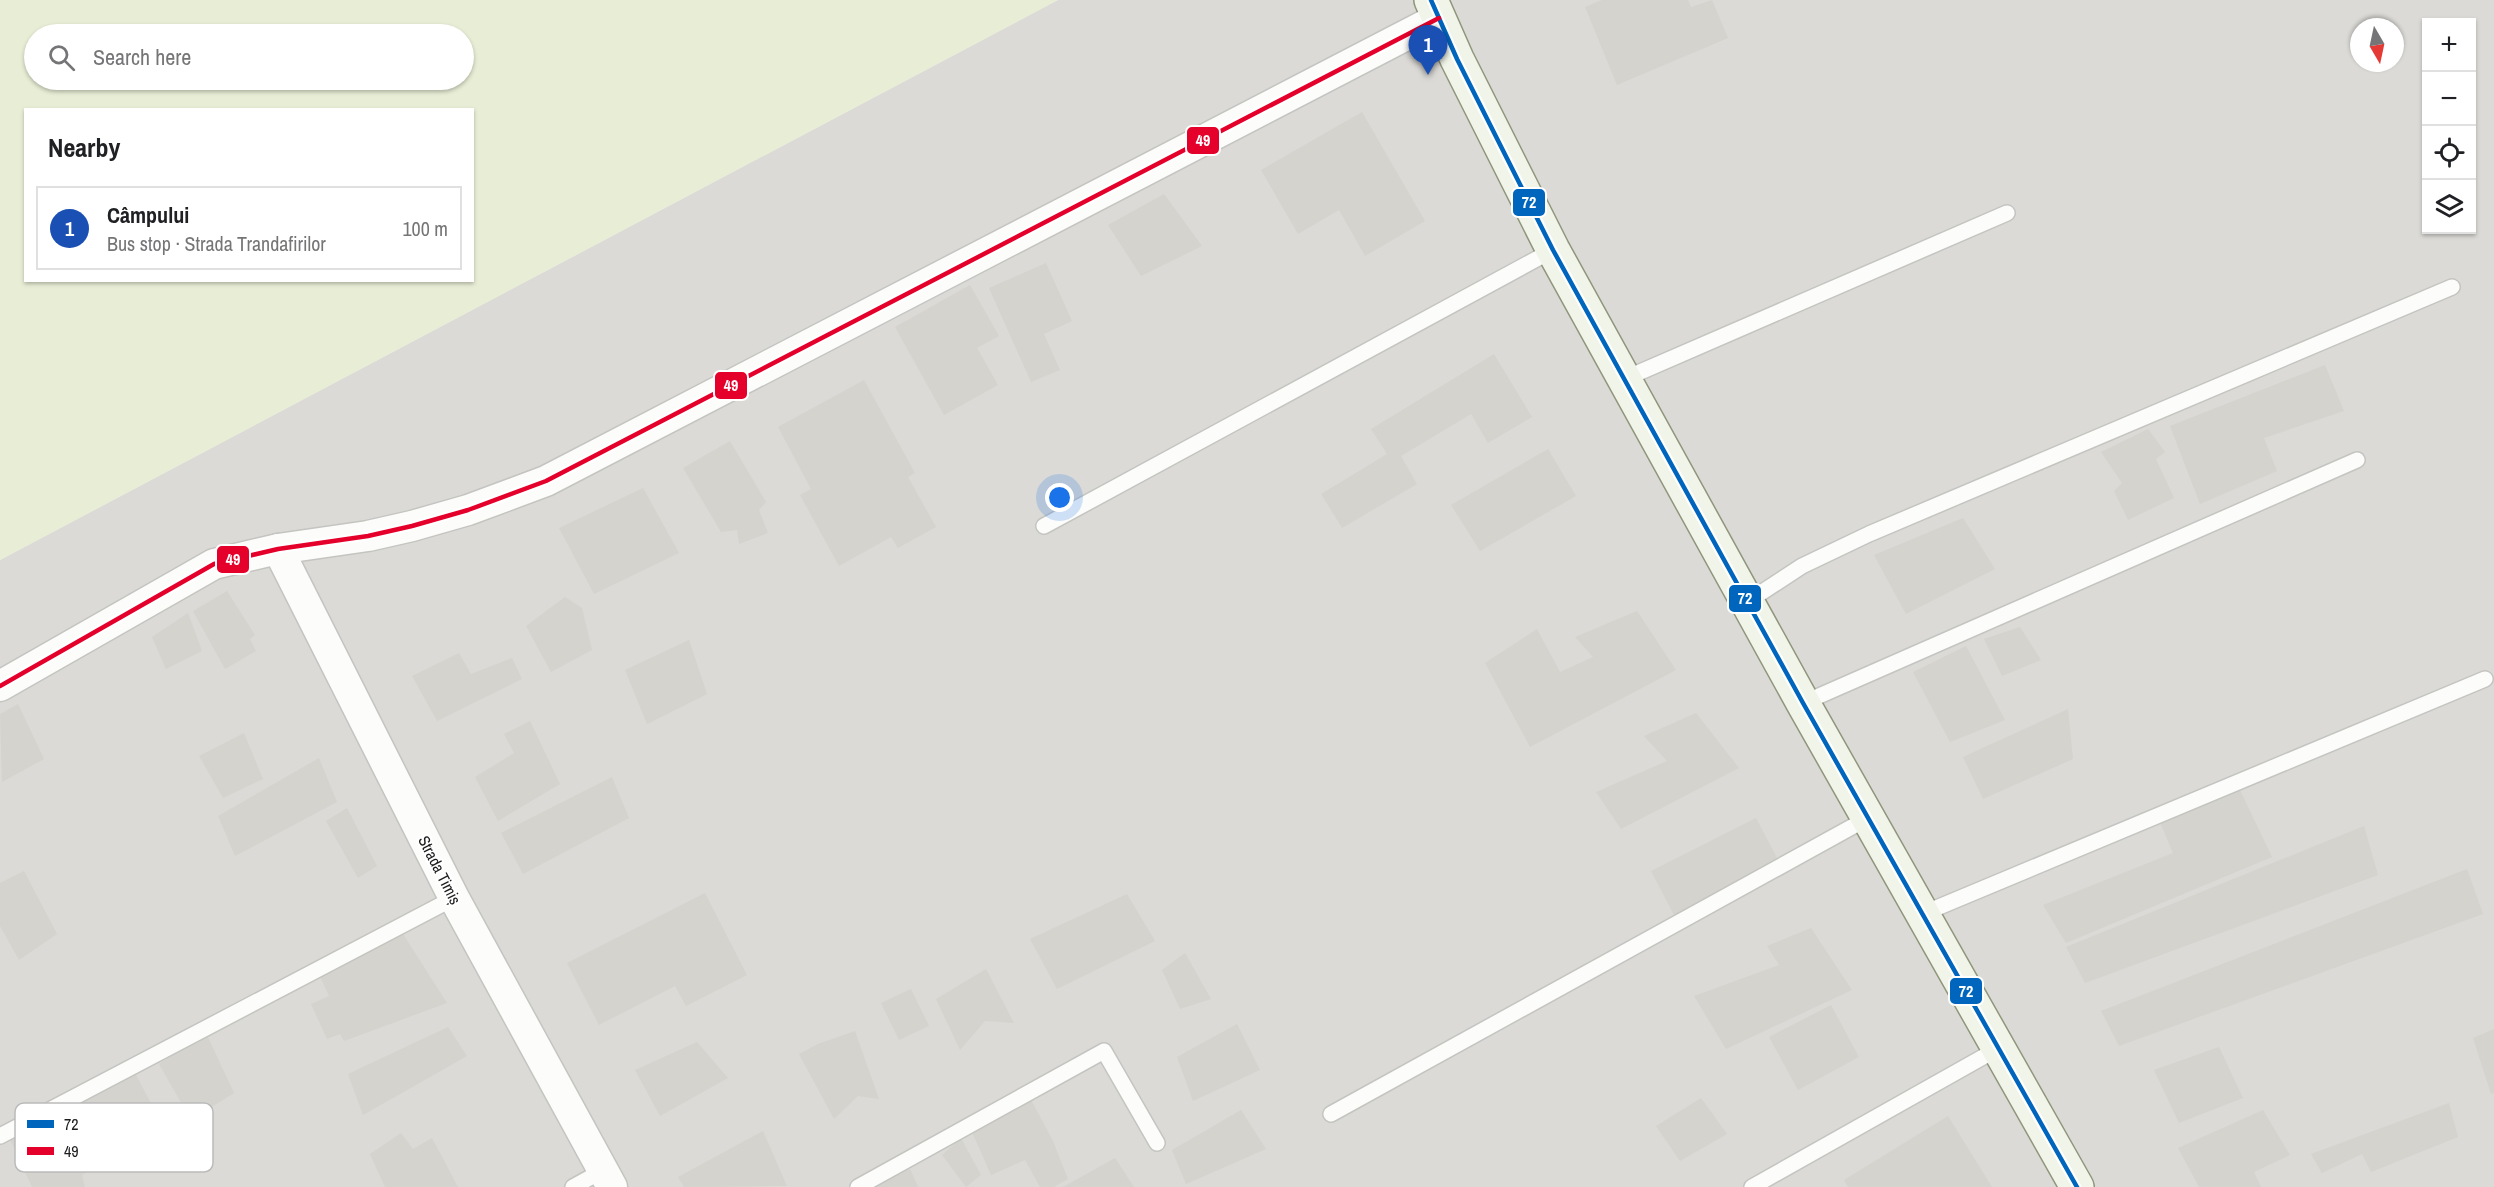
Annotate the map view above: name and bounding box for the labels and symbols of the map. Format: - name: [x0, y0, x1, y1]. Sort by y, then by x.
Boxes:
- north arrow: [2350, 18, 2404, 72]
- pin: 1: [1408, 26, 1448, 75]
- line badge: 49: [1186, 126, 1220, 155]
- text: 49: [1196, 129, 1210, 151]
- line badge: 72: [1512, 188, 1546, 217]
- text: 72: [1522, 191, 1536, 213]
- line badge: 49: [714, 371, 748, 400]
- text: 49: [724, 374, 738, 396]
- your location: [1045, 483, 1074, 512]
- line badge: 49: [216, 545, 250, 574]
- text: 49: [226, 548, 240, 570]
- line badge: 72: [1728, 584, 1762, 613]
- text: 72: [1738, 587, 1752, 609]
- street label: Strada Timiș: [413, 832, 467, 908]
- line badge: 72: [1949, 977, 1983, 1005]
- text: 72: [1959, 980, 1973, 1002]
- legend: [15, 1103, 213, 1172]
- text: 72: [64, 1113, 79, 1135]
- text: 49: [64, 1140, 79, 1162]

